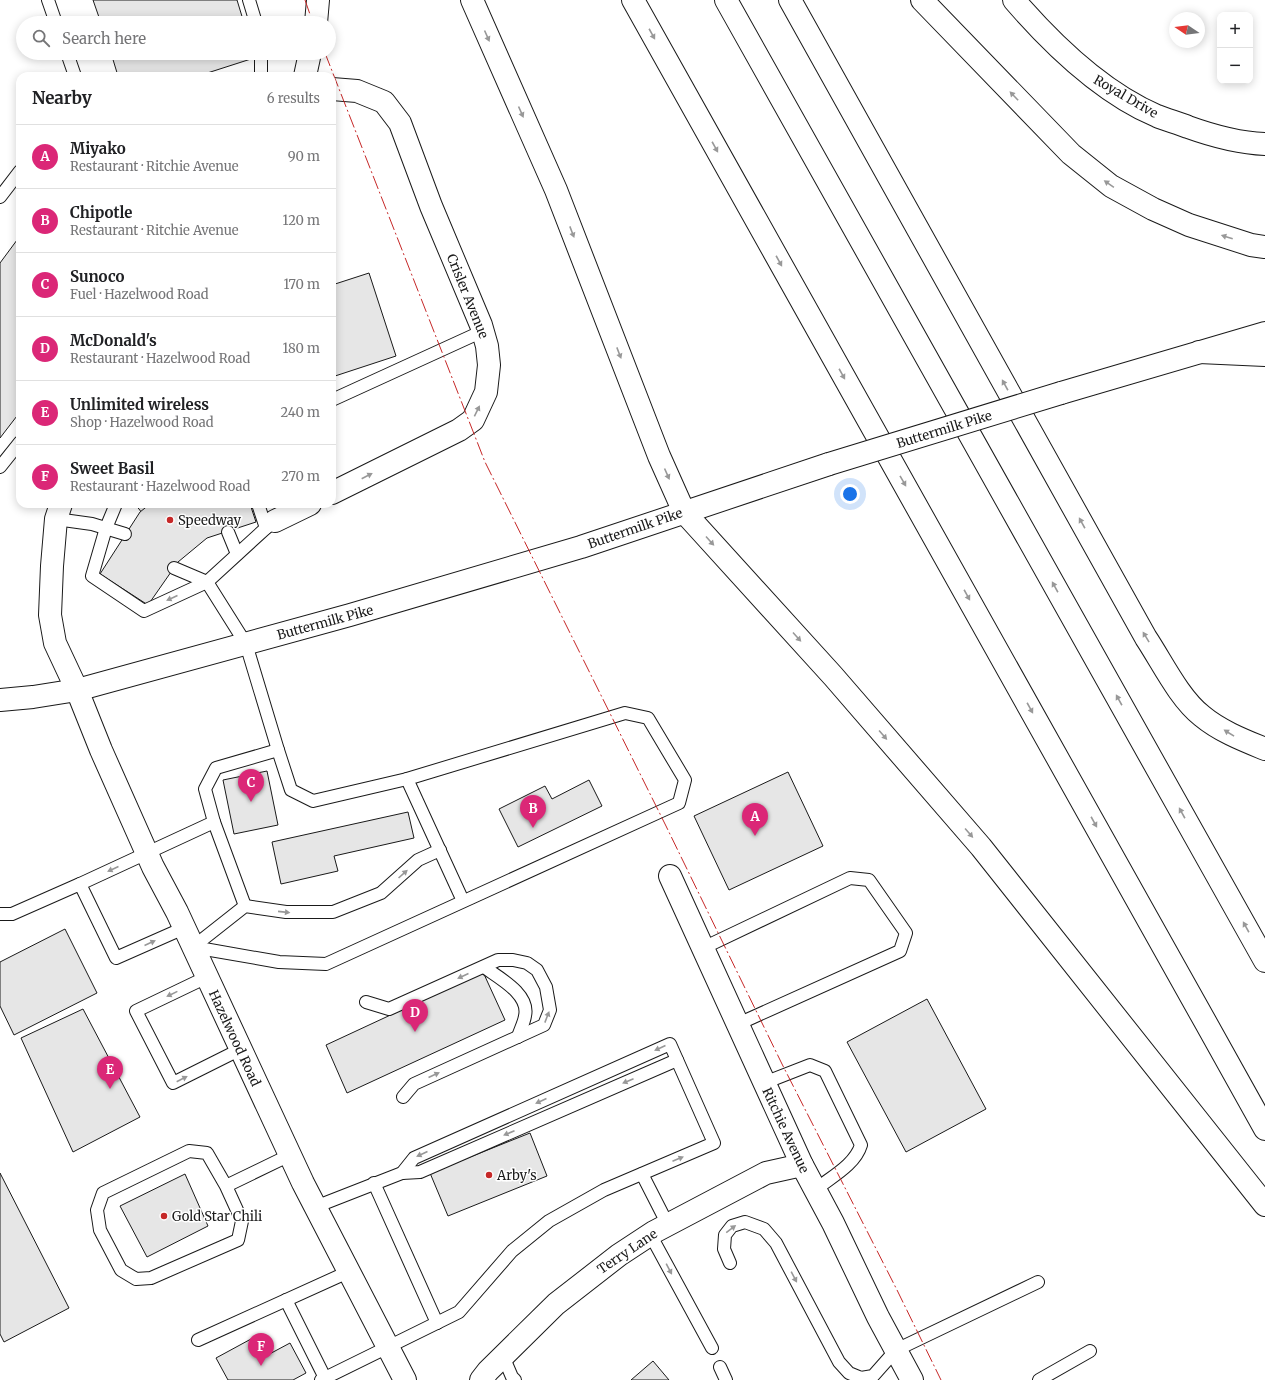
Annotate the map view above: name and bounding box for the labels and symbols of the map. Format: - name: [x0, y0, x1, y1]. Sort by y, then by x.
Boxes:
- north arrow: [1169, 12, 1205, 48]
- one-way arrow: [649, 28, 655, 40]
- one-way arrow: [485, 30, 491, 42]
- street label: Royal Drive: [1090, 71, 1161, 122]
- one-way arrow: [1010, 91, 1019, 101]
- one-way arrow: [518, 106, 524, 118]
- one-way arrow: [712, 142, 719, 153]
- one-way arrow: [1104, 180, 1115, 188]
- one-way arrow: [569, 226, 575, 238]
- one-way arrow: [1221, 234, 1233, 240]
- street label: Crisler Avenue: [443, 251, 492, 341]
- one-way arrow: [776, 255, 782, 267]
- one-way arrow: [616, 347, 622, 358]
- one-way arrow: [839, 368, 846, 380]
- one-way arrow: [1002, 379, 1008, 391]
- one-way arrow: [474, 405, 480, 417]
- street label: Buttermilk Pike: [894, 407, 994, 452]
- one-way arrow: [664, 468, 670, 479]
- one-way arrow: [361, 473, 373, 479]
- one-way arrow: [900, 475, 907, 487]
- your location: [840, 484, 860, 504]
- street label: Buttermilk Pike: [586, 504, 685, 553]
- place label: Speedway: [178, 512, 241, 529]
- marker: Speedway: [165, 515, 175, 525]
- one-way arrow: [1079, 517, 1085, 529]
- one-way arrow: [706, 535, 715, 546]
- one-way arrow: [1052, 581, 1059, 593]
- one-way arrow: [964, 589, 971, 601]
- one-way arrow: [165, 596, 177, 602]
- street label: Buttermilk Pike: [275, 601, 375, 644]
- one-way arrow: [1142, 631, 1149, 643]
- one-way arrow: [793, 632, 802, 642]
- one-way arrow: [1115, 694, 1122, 706]
- one-way arrow: [1027, 702, 1034, 714]
- one-way arrow: [879, 729, 888, 740]
- one-way arrow: [1224, 729, 1235, 737]
- pin: C: [238, 769, 264, 802]
- pin: B: [520, 795, 546, 828]
- pin: A: [742, 803, 768, 836]
- one-way arrow: [1179, 808, 1186, 819]
- one-way arrow: [1090, 816, 1097, 828]
- one-way arrow: [964, 828, 973, 838]
- one-way arrow: [108, 866, 119, 872]
- one-way arrow: [398, 869, 408, 878]
- one-way arrow: [278, 908, 290, 915]
- one-way arrow: [1243, 921, 1249, 933]
- one-way arrow: [145, 940, 156, 946]
- one-way arrow: [457, 973, 468, 979]
- street label: Hazelwood Road: [205, 987, 264, 1089]
- one-way arrow: [166, 991, 177, 997]
- pin: D: [402, 999, 428, 1032]
- one-way arrow: [545, 1011, 551, 1023]
- one-way arrow: [653, 1046, 665, 1052]
- pin: E: [97, 1056, 123, 1089]
- one-way arrow: [428, 1072, 439, 1078]
- one-way arrow: [176, 1075, 188, 1082]
- one-way arrow: [623, 1078, 634, 1084]
- street label: Ritchie Avenue: [758, 1085, 813, 1176]
- one-way arrow: [535, 1098, 547, 1104]
- one-way arrow: [504, 1130, 515, 1136]
- one-way arrow: [417, 1151, 428, 1157]
- one-way arrow: [672, 1155, 684, 1161]
- place label: Arby's: [496, 1167, 537, 1184]
- marker: Arby's: [484, 1170, 494, 1180]
- place label: Gold Star Chili: [172, 1208, 262, 1225]
- marker: Gold Star Chili: [159, 1211, 169, 1221]
- street label: Terry Lane: [594, 1225, 661, 1278]
- one-way arrow: [726, 1225, 737, 1233]
- one-way arrow: [665, 1263, 672, 1274]
- one-way arrow: [791, 1271, 797, 1283]
- pin: F: [248, 1333, 274, 1366]

